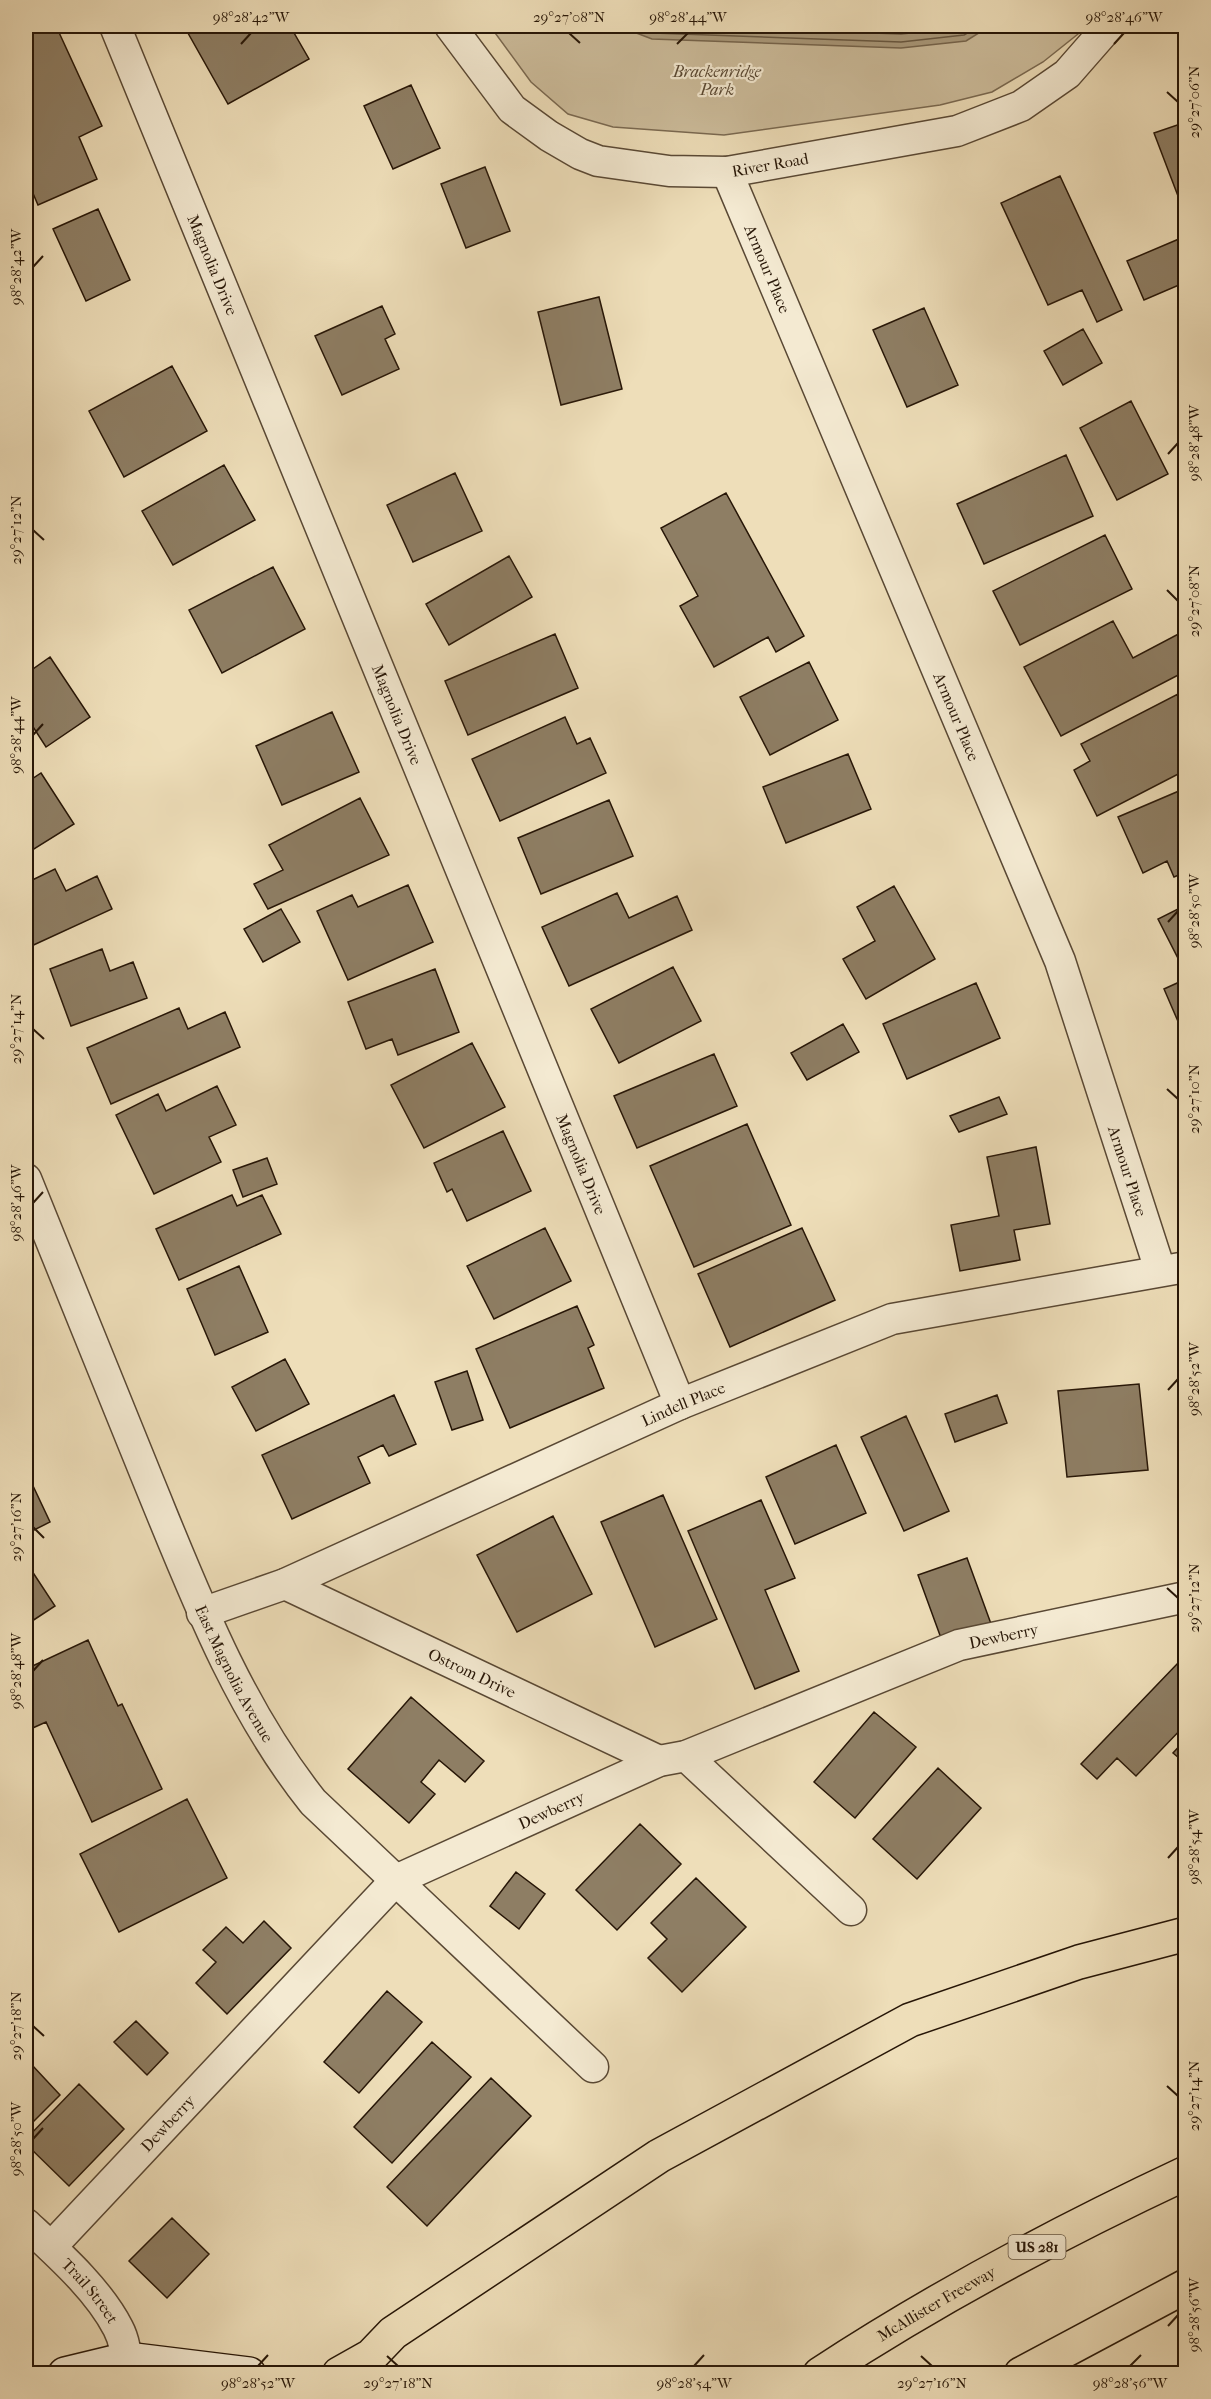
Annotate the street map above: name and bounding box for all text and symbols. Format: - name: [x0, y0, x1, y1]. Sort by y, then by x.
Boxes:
- text: 98°28'42"W: [213, 8, 291, 26]
- text: 29°27'08"N: [533, 8, 606, 26]
- text: 98°28'44"W: [649, 8, 728, 26]
- text: 98°28'46"W: [1086, 8, 1164, 26]
- park label: Brackenridge Park: [672, 62, 762, 99]
- text: 29°27'06"N: [1185, 65, 1203, 138]
- street label: River Road: [730, 148, 810, 180]
- street label: Magnolia Drive: [184, 212, 242, 318]
- street label: Armour Place: [740, 221, 795, 316]
- text: 98°28'42"W: [7, 227, 25, 305]
- text: 98°28'48"W: [1185, 404, 1203, 481]
- text: 29°27'12"N: [7, 495, 25, 565]
- text: 29°27'08"N: [1185, 564, 1203, 637]
- street label: Magnolia Drive: [368, 661, 426, 768]
- street label: Armour Place: [929, 668, 984, 764]
- text: 98°28'44"W: [7, 695, 25, 774]
- text: 98°28'50"W: [1185, 872, 1203, 948]
- text: 29°27'14"N: [7, 993, 25, 1064]
- text: 29°27'10"N: [1185, 1063, 1203, 1134]
- street label: Magnolia Drive: [553, 1111, 611, 1217]
- street label: Armour Place: [1104, 1122, 1151, 1219]
- text: 98°28'46"W: [7, 1163, 25, 1241]
- text: 98°28'52"W: [1185, 1341, 1203, 1416]
- street label: Lindell Place: [638, 1377, 728, 1430]
- text: 29°27'16"N: [7, 1491, 25, 1562]
- text: 29°27'12"N: [1185, 1563, 1203, 1633]
- street label: East Magnolia Avenue: [192, 1602, 278, 1746]
- street label: Dewberry: [967, 1619, 1040, 1652]
- text: 98°28'48"W: [7, 1632, 25, 1709]
- street label: Ostrom Drive: [425, 1644, 519, 1701]
- street label: Dewberry: [515, 1786, 588, 1833]
- text: 98°28'54"W: [1185, 1808, 1203, 1885]
- text: 29°27'18"N: [7, 1991, 25, 2061]
- text: 29°27'14"N: [1185, 2060, 1203, 2131]
- street label: Dewberry: [136, 2091, 199, 2155]
- text: 98°28'50"W: [7, 2100, 25, 2176]
- road number: US 281: [1008, 2235, 1066, 2259]
- street label: Trail Street: [58, 2254, 123, 2327]
- street label: McAllister Freeway: [873, 2261, 999, 2345]
- text: 98°28'56"W: [1185, 2276, 1203, 2352]
- text: 98°28'52"W: [221, 2374, 296, 2392]
- text: 29°27'18"N: [363, 2374, 433, 2392]
- text: 98°28'54"W: [656, 2374, 733, 2392]
- text: 29°27'16"N: [897, 2374, 968, 2392]
- text: 98°28'56"W: [1093, 2374, 1169, 2392]

